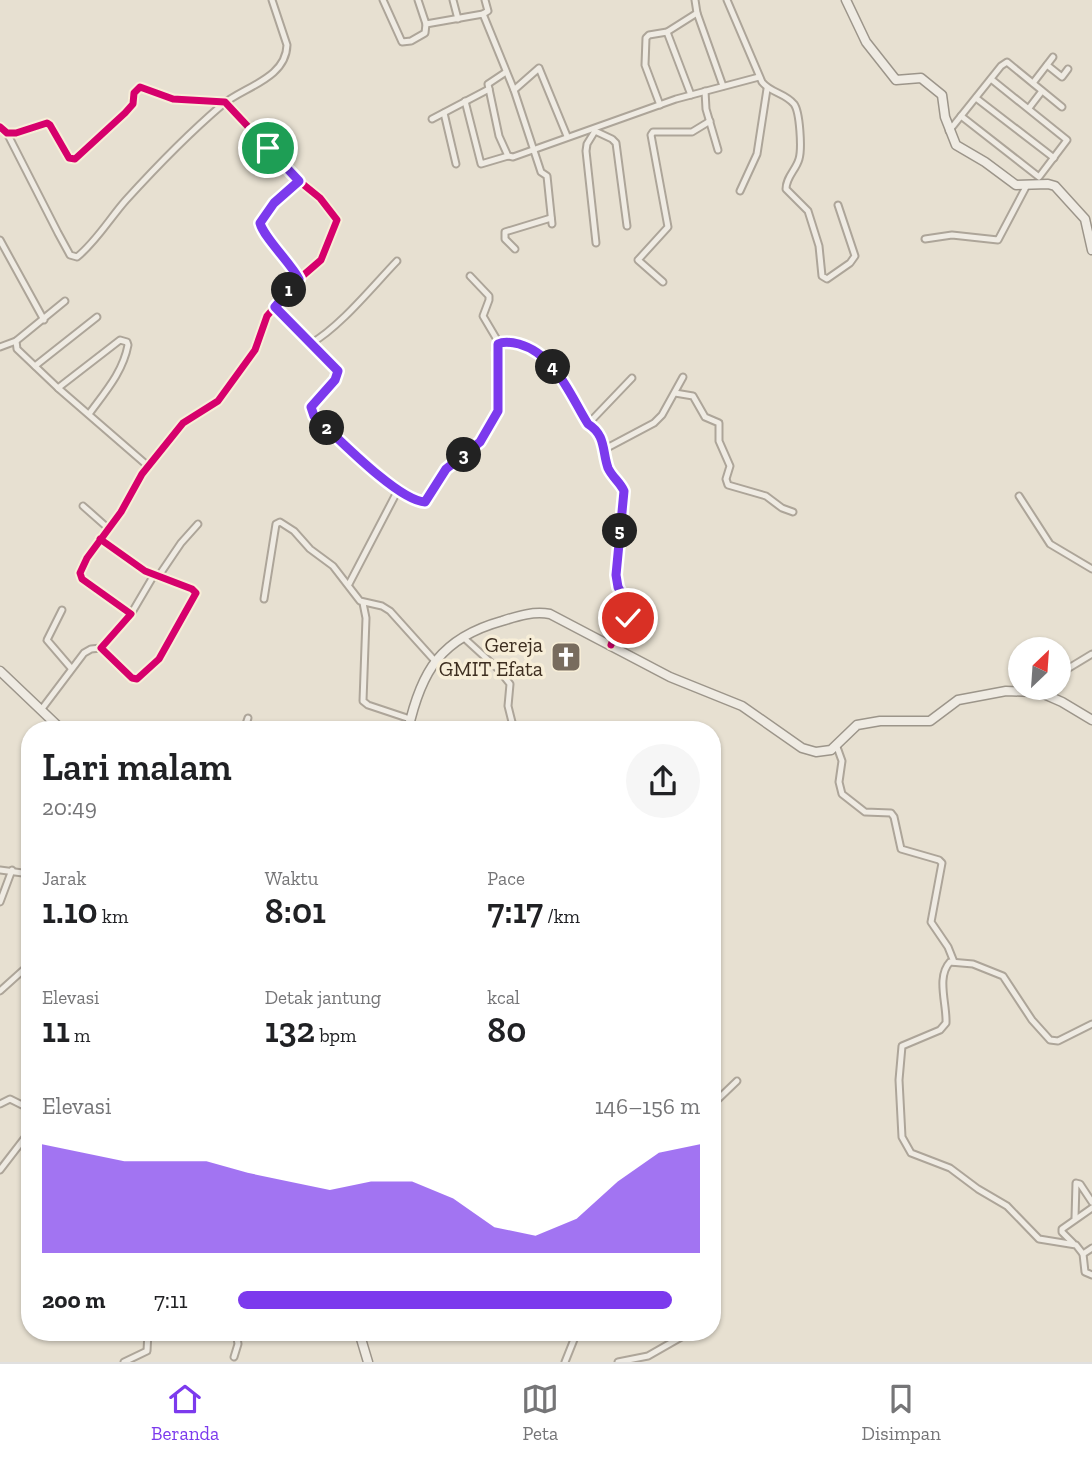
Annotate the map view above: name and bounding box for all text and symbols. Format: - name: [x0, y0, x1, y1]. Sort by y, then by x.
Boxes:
- pin: [238, 118, 298, 178]
- icon: arrive: [249, 129, 287, 167]
- pin: 1: [272, 272, 306, 308]
- text: 1: [285, 278, 292, 301]
- pin: 4: [536, 350, 570, 384]
- text: 4: [547, 355, 558, 378]
- pin: 2: [310, 410, 344, 446]
- text: 2: [321, 416, 332, 439]
- pin: 3: [447, 438, 482, 472]
- text: 3: [458, 443, 469, 466]
- pin: 5: [602, 514, 638, 548]
- text: 5: [615, 519, 624, 542]
- pin: [598, 588, 658, 648]
- icon: check: [609, 599, 647, 637]
- place label: Gereja GMIT Efata: [439, 632, 543, 681]
- north arrow: [1008, 637, 1071, 700]
- map controls: [1008, 637, 1071, 700]
- church icon: Gereja GMIT Efata: [549, 640, 583, 674]
- text: Lari malam: [42, 744, 232, 790]
- button: share: [626, 744, 700, 818]
- text: 20:49: [42, 793, 97, 821]
- text: Jarak: [42, 867, 86, 890]
- text: Waktu: [265, 867, 318, 890]
- text: Pace: [487, 867, 525, 890]
- text: 1.10: [42, 890, 98, 932]
- text: 8:01: [265, 890, 326, 932]
- text: 7:17: [487, 890, 543, 932]
- text: km: [98, 905, 128, 928]
- text: /km: [543, 905, 580, 928]
- text: Elevasi: [42, 986, 99, 1009]
- text: Detak jantung: [265, 986, 381, 1009]
- text: kcal: [487, 986, 520, 1009]
- text: 11: [42, 1009, 70, 1051]
- text: 132: [265, 1009, 315, 1051]
- text: 80: [487, 1009, 526, 1051]
- text: m: [70, 1024, 91, 1047]
- text: bpm: [315, 1024, 356, 1047]
- text: Elevasi: [42, 1092, 111, 1120]
- text: 146–156 m: [595, 1092, 700, 1120]
- text: 200 m: [42, 1286, 105, 1314]
- text: 7:11: [154, 1286, 188, 1314]
- tab: Beranda: [151, 1380, 219, 1445]
- tab: Peta: [521, 1380, 559, 1445]
- tab: Disimpan: [862, 1380, 941, 1445]

